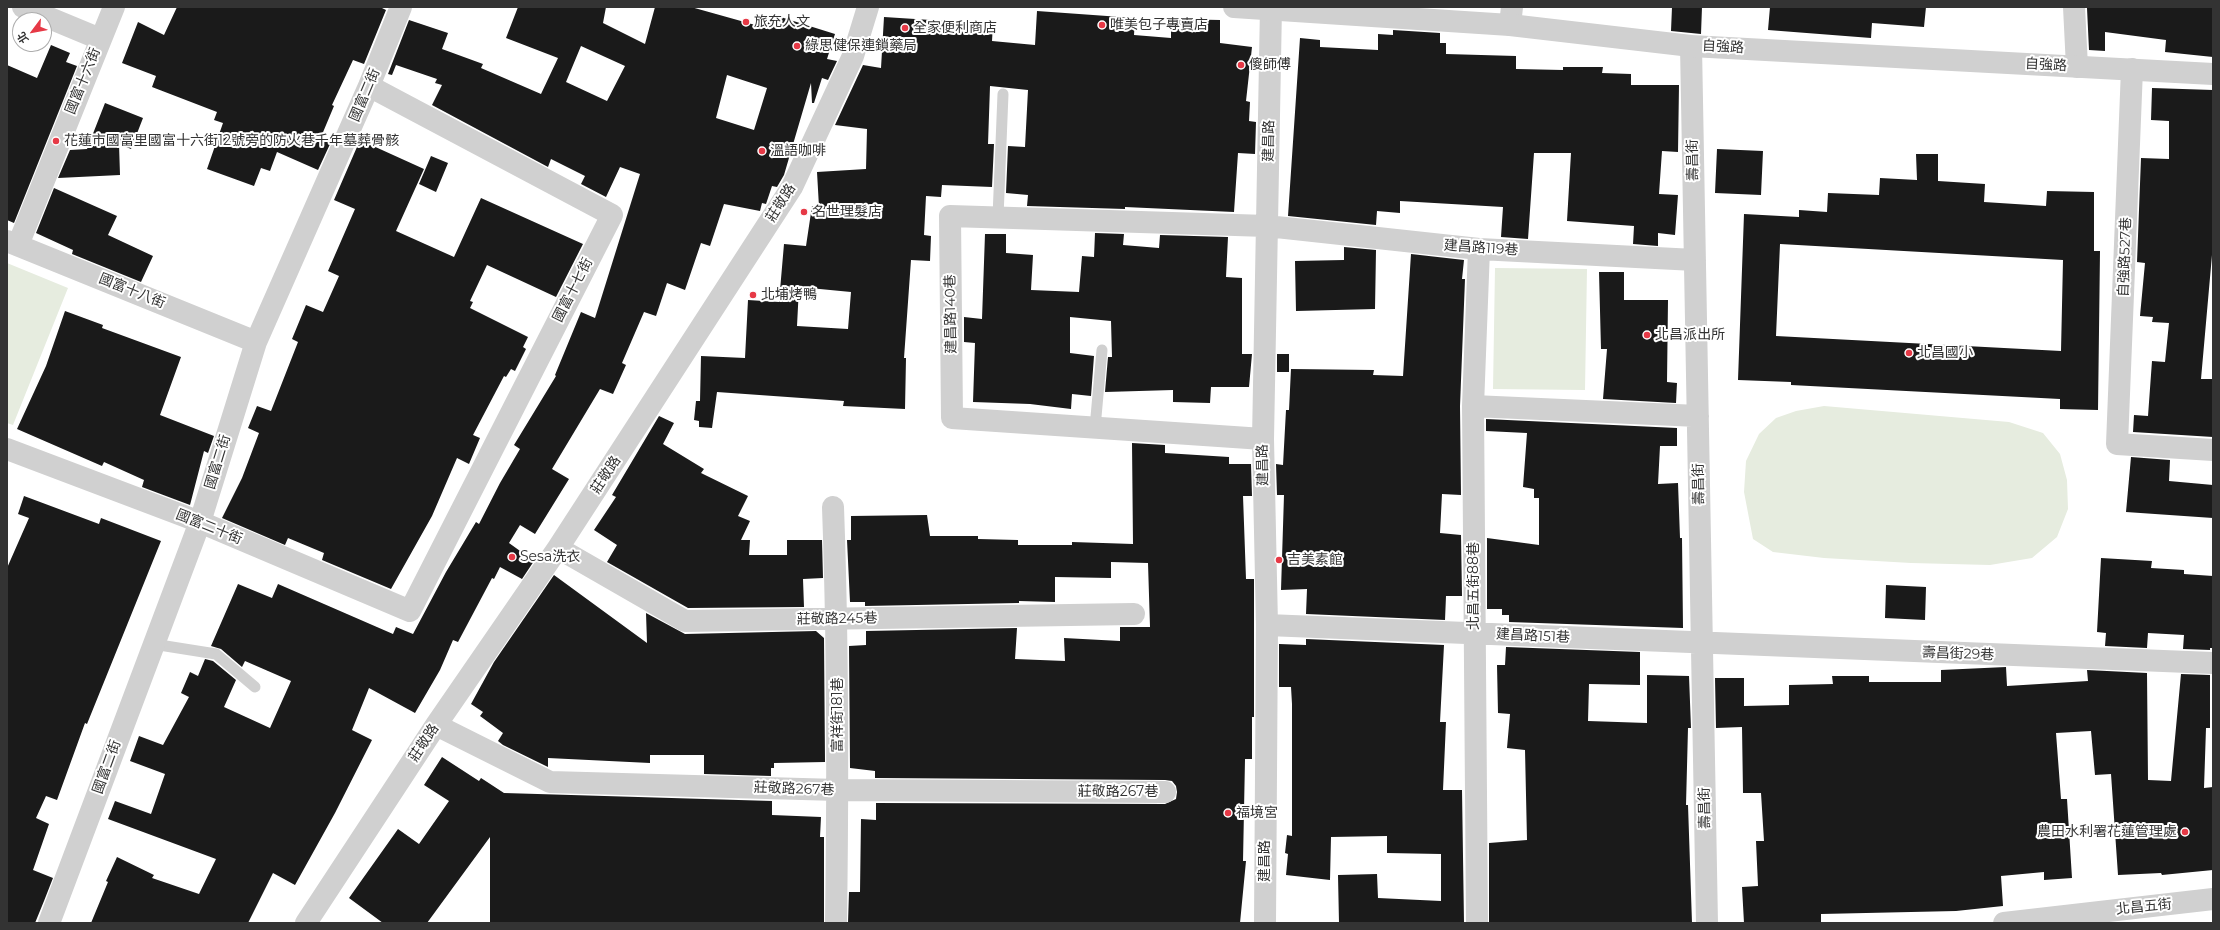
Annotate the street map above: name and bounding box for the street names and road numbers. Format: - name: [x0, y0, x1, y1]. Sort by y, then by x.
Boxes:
- street label: 自強路: [1702, 38, 1744, 56]
- street label: 國富十六街: [62, 45, 104, 117]
- street label: 自強路: [2025, 56, 2067, 74]
- street label: 國富二街: [346, 66, 384, 124]
- street label: 建昌路: [1260, 120, 1278, 162]
- street label: 壽昌街: [1684, 139, 1702, 181]
- street label: 莊敬路: [763, 181, 799, 225]
- street label: 自強路527巷: [2115, 217, 2135, 297]
- street label: 建昌路119巷: [1443, 237, 1519, 259]
- street label: 國富十七街: [550, 255, 596, 325]
- street label: 國富十八街: [96, 270, 168, 312]
- street label: 建昌路140巷: [942, 274, 960, 354]
- street label: 國富二街: [202, 433, 234, 491]
- street label: 建昌路: [1254, 444, 1272, 486]
- street label: 莊敬路: [588, 453, 624, 497]
- street label: 壽昌街: [1690, 463, 1708, 505]
- street label: 國富二十街: [173, 506, 245, 548]
- street label: 北昌五街88巷: [1466, 542, 1482, 630]
- street label: 莊敬路245巷: [796, 610, 878, 628]
- street label: 建昌路151巷: [1496, 626, 1570, 646]
- street label: 壽昌街29巷: [1921, 644, 1995, 664]
- street label: 富祥街181巷: [830, 677, 846, 753]
- street label: 莊敬路: [406, 721, 442, 765]
- street label: 國富二街: [90, 738, 124, 796]
- street label: 莊敬路267巷: [753, 779, 835, 799]
- street label: 莊敬路267巷: [1078, 784, 1158, 800]
- street label: 壽昌街: [1696, 787, 1714, 829]
- street label: 建昌路: [1257, 840, 1273, 882]
- street label: 北昌五街: [2115, 896, 2173, 918]

